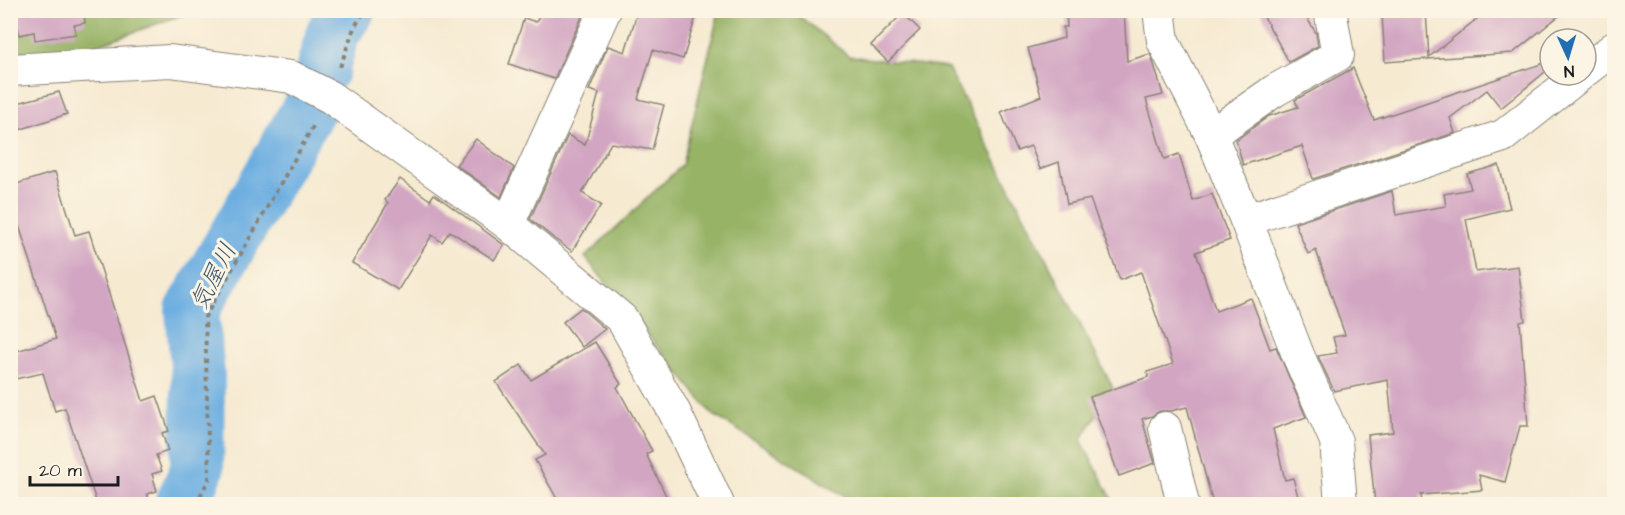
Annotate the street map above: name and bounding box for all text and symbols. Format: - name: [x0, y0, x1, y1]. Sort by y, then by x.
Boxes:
- north arrow: [1538, 27, 1598, 87]
- text: N: [1563, 60, 1575, 82]
- water label: 気屋川: [183, 237, 245, 317]
- scale bar: [30, 449, 118, 487]
- text: 20 m: [39, 458, 82, 483]

